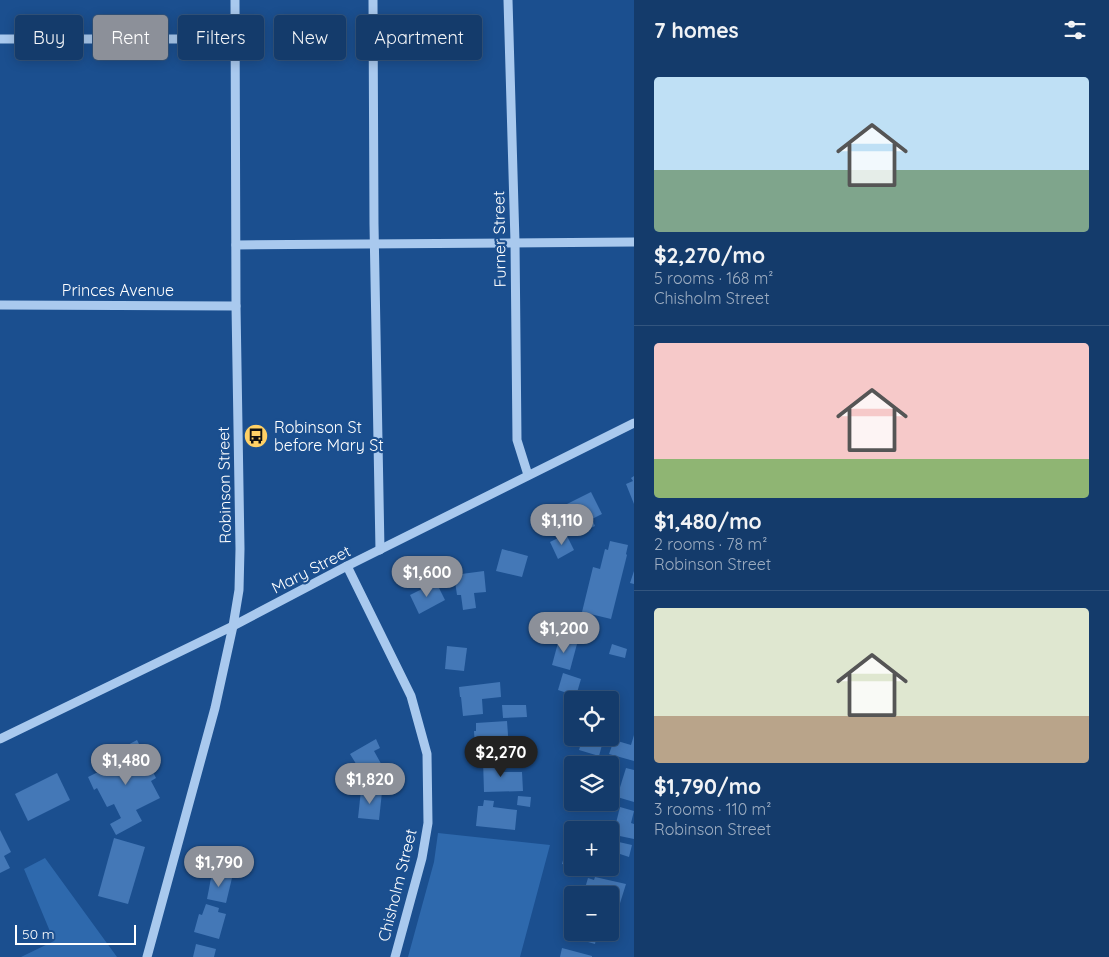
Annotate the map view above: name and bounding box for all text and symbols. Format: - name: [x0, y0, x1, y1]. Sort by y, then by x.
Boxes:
- chip: Buy: [15, 15, 83, 60]
- chip: Rent: [93, 15, 168, 60]
- chip: Filters: [178, 15, 264, 60]
- chip: New: [274, 15, 346, 60]
- chip: Apartment: [356, 15, 482, 60]
- icon: filters: [1061, 16, 1089, 44]
- text: 7 homes: [654, 17, 739, 43]
- icon: home: [827, 110, 917, 200]
- street label: Furner Street: [488, 191, 510, 287]
- text: $2,270/mo: [654, 242, 765, 268]
- text: 5 rooms · 168 m²: [654, 268, 773, 288]
- street label: Princes Avenue: [62, 280, 174, 300]
- text: Chisholm Street: [654, 288, 770, 308]
- icon: home: [827, 375, 917, 465]
- place label: Robinson St before Mary St: [274, 417, 384, 455]
- bus stop icon: Robinson St before Mary St: [243, 423, 269, 449]
- street label: Robinson Street: [213, 426, 235, 544]
- pin: $1,110: [521, 504, 603, 546]
- text: $1,480/mo: [654, 508, 762, 534]
- text: $1,110: [541, 510, 583, 530]
- text: 2 rooms · 78 m²: [654, 534, 767, 554]
- street label: Mary Street: [268, 541, 354, 597]
- text: Robinson Street: [654, 554, 771, 574]
- pin: $1,600: [386, 556, 468, 598]
- text: $1,600: [403, 562, 451, 582]
- pin: $1,200: [523, 612, 605, 654]
- text: $1,200: [540, 618, 588, 638]
- icon: home: [827, 640, 917, 730]
- map controls: [564, 691, 619, 941]
- button: locate: [564, 691, 619, 746]
- pin: $2,270: [460, 736, 542, 778]
- text: $2,270: [476, 742, 526, 762]
- pin: $1,480: [85, 744, 167, 786]
- text: $1,480: [102, 750, 150, 770]
- button: layers: [564, 756, 619, 811]
- pin: $1,820: [329, 762, 411, 805]
- text: $1,820: [346, 769, 394, 789]
- text: $1,790/mo: [654, 773, 761, 799]
- text: 3 rooms · 110 m²: [654, 799, 771, 819]
- text: Robinson Street: [654, 819, 771, 839]
- button: +: [564, 821, 619, 876]
- street label: Chisholm Street: [373, 827, 421, 943]
- pin: $1,790: [178, 846, 260, 888]
- text: $1,790: [195, 852, 243, 872]
- button: −: [564, 886, 619, 941]
- scale bar: [15, 922, 136, 945]
- text: 50 m: [22, 925, 55, 943]

